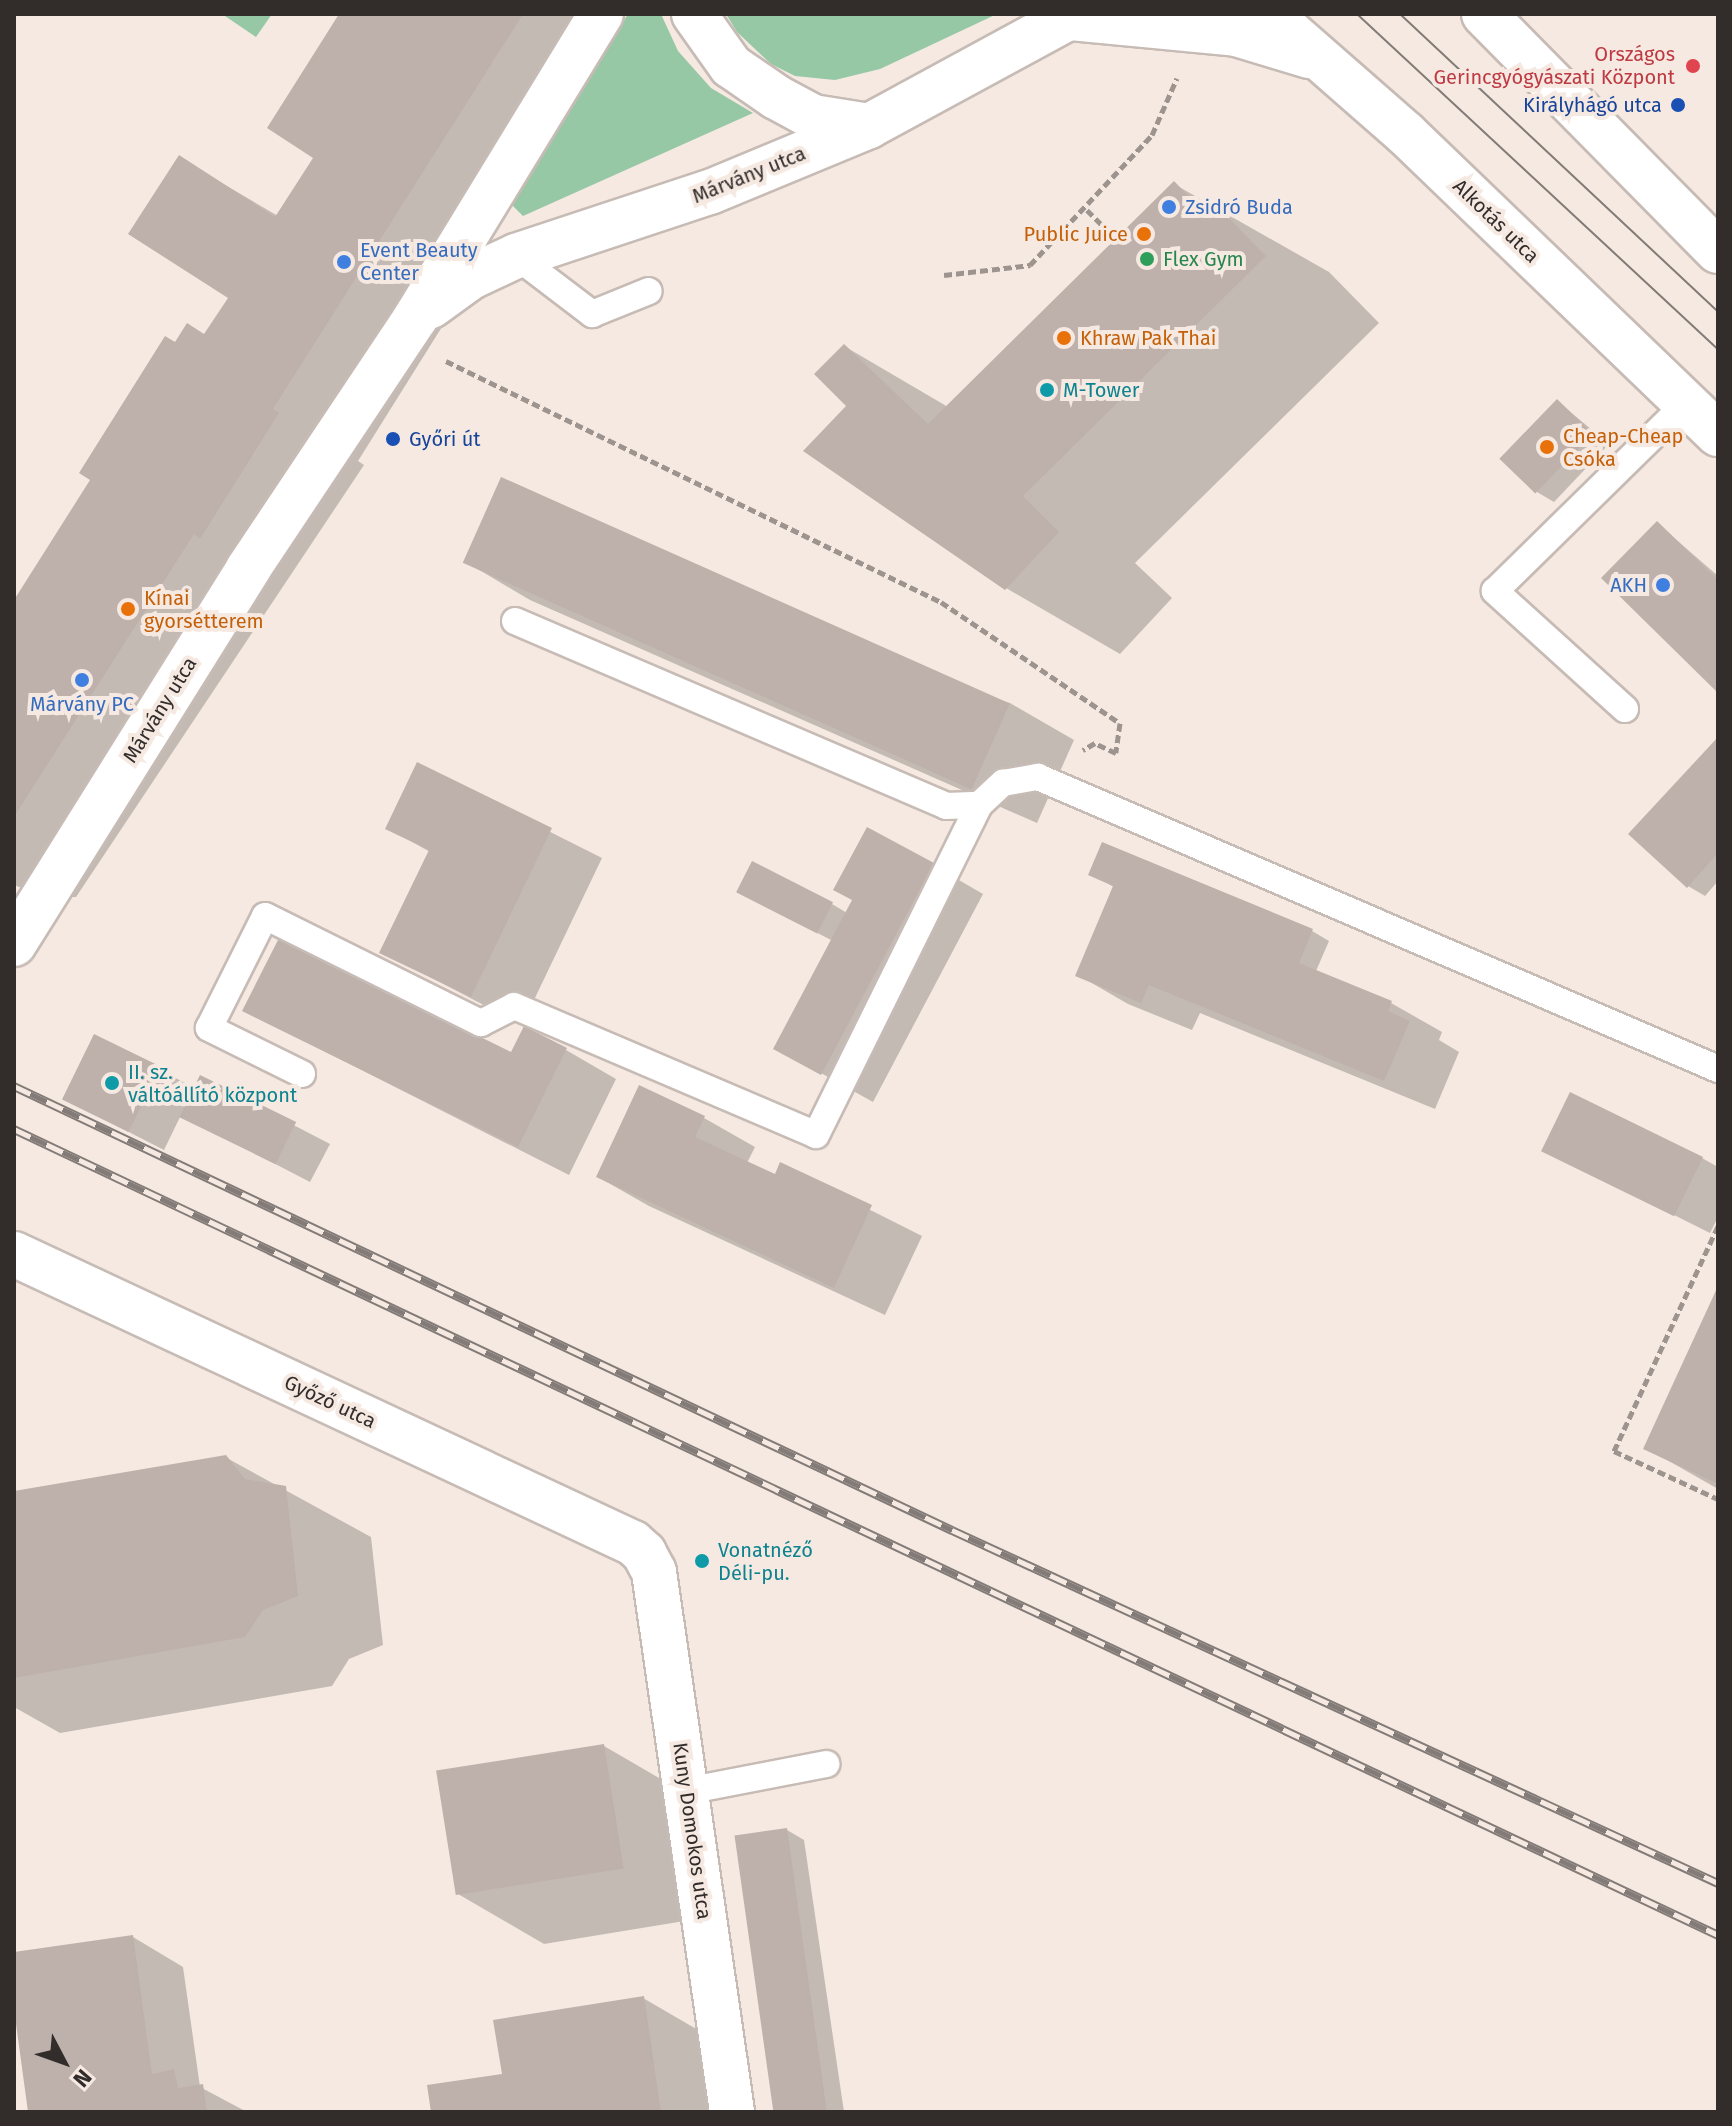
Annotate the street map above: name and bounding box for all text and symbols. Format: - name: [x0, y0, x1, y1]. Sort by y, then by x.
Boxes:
- place label: Országos Gerincgyógyászati Központ: [1434, 42, 1675, 89]
- marker: Országos Gerincgyógyászati Központ: [1682, 55, 1704, 77]
- place label: Királyhágó utca: [1523, 93, 1662, 117]
- marker: Királyhágó utca: [1669, 96, 1687, 114]
- street label: Márvány utca: [689, 141, 809, 209]
- street label: Alkotás utca: [1448, 174, 1544, 268]
- place label: Zsidró Buda: [1185, 195, 1293, 219]
- marker: Zsidró Buda: [1160, 198, 1178, 216]
- place label: Public Juice: [1024, 222, 1128, 246]
- marker: Public Juice: [1135, 225, 1153, 243]
- place label: Event Beauty Center: [360, 238, 478, 285]
- place label: Flex Gym: [1163, 247, 1244, 271]
- marker: Flex Gym: [1138, 250, 1156, 268]
- marker: Event Beauty Center: [335, 253, 353, 271]
- place label: Khraw Pak Thai: [1080, 326, 1216, 350]
- marker: Khraw Pak Thai: [1055, 329, 1073, 347]
- place label: M-Tower: [1063, 378, 1139, 402]
- marker: M-Tower: [1038, 381, 1056, 399]
- place label: Cheap-Cheap Csóka: [1563, 424, 1683, 471]
- place label: Győri út: [409, 427, 481, 451]
- marker: Győri út: [384, 430, 402, 448]
- marker: Cheap-Cheap Csóka: [1538, 438, 1556, 456]
- place label: AKH: [1610, 573, 1647, 597]
- marker: AKH: [1654, 576, 1672, 594]
- place label: Kínai gyorsétterem: [144, 586, 264, 633]
- marker: Kínai gyorsétterem: [119, 600, 137, 618]
- street label: Márvány utca: [118, 653, 202, 767]
- marker: Márvány PC: [73, 671, 91, 689]
- place label: Márvány PC: [30, 692, 134, 716]
- place label: II. sz. váltóállító központ: [128, 1060, 297, 1107]
- marker: II. sz. váltóállító központ: [103, 1074, 121, 1092]
- street label: Győző utca: [280, 1370, 380, 1434]
- place label: Vonatnéző Déli-pu.: [718, 1538, 813, 1585]
- marker: Vonatnéző Déli-pu.: [693, 1552, 711, 1570]
- street label: Kuny Domokos utca: [668, 1741, 716, 1921]
- north arrow: [24, 2022, 104, 2102]
- text: N: [68, 2064, 97, 2092]

